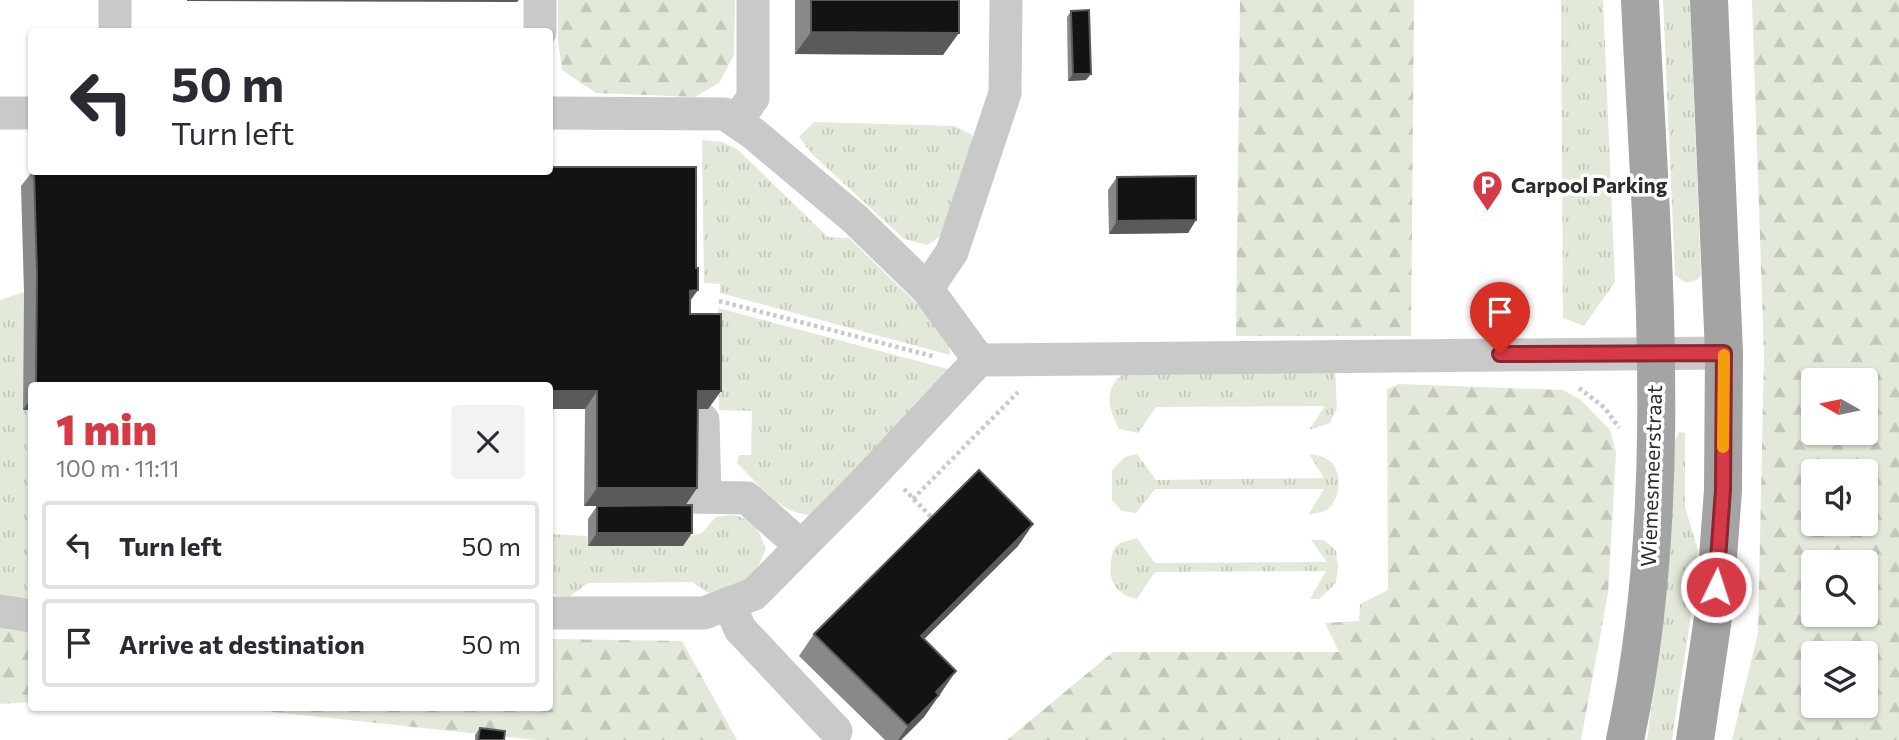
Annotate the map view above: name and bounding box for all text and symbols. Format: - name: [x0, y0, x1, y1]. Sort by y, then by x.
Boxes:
- text: 50 m: [171, 52, 284, 112]
- icon: left: [56, 56, 147, 147]
- text: Turn left: [171, 112, 295, 152]
- parking icon: Carpool Parking: [1471, 169, 1505, 213]
- place label: Carpool Parking: [1511, 172, 1668, 197]
- pin: [1470, 282, 1530, 354]
- icon: arrive: [1481, 293, 1519, 331]
- north arrow: [1801, 368, 1878, 444]
- map controls: [1801, 368, 1878, 718]
- street label: Wiemesmeerstraat: [1635, 384, 1666, 567]
- text: 1 min: [56, 402, 157, 454]
- button: close: [451, 405, 525, 479]
- text: 100 m · 11:11: [56, 454, 179, 482]
- button: sound: [1801, 459, 1878, 536]
- icon: left: [60, 526, 98, 564]
- text: Turn left: [119, 530, 222, 561]
- text: 50 m: [461, 530, 521, 561]
- position arrow: [1679, 550, 1753, 624]
- button: search: [1801, 550, 1878, 627]
- icon: arrive: [60, 624, 98, 662]
- text: Arrive at destination: [119, 628, 365, 659]
- text: 50 m: [461, 628, 521, 659]
- button: layers: [1801, 641, 1878, 718]

